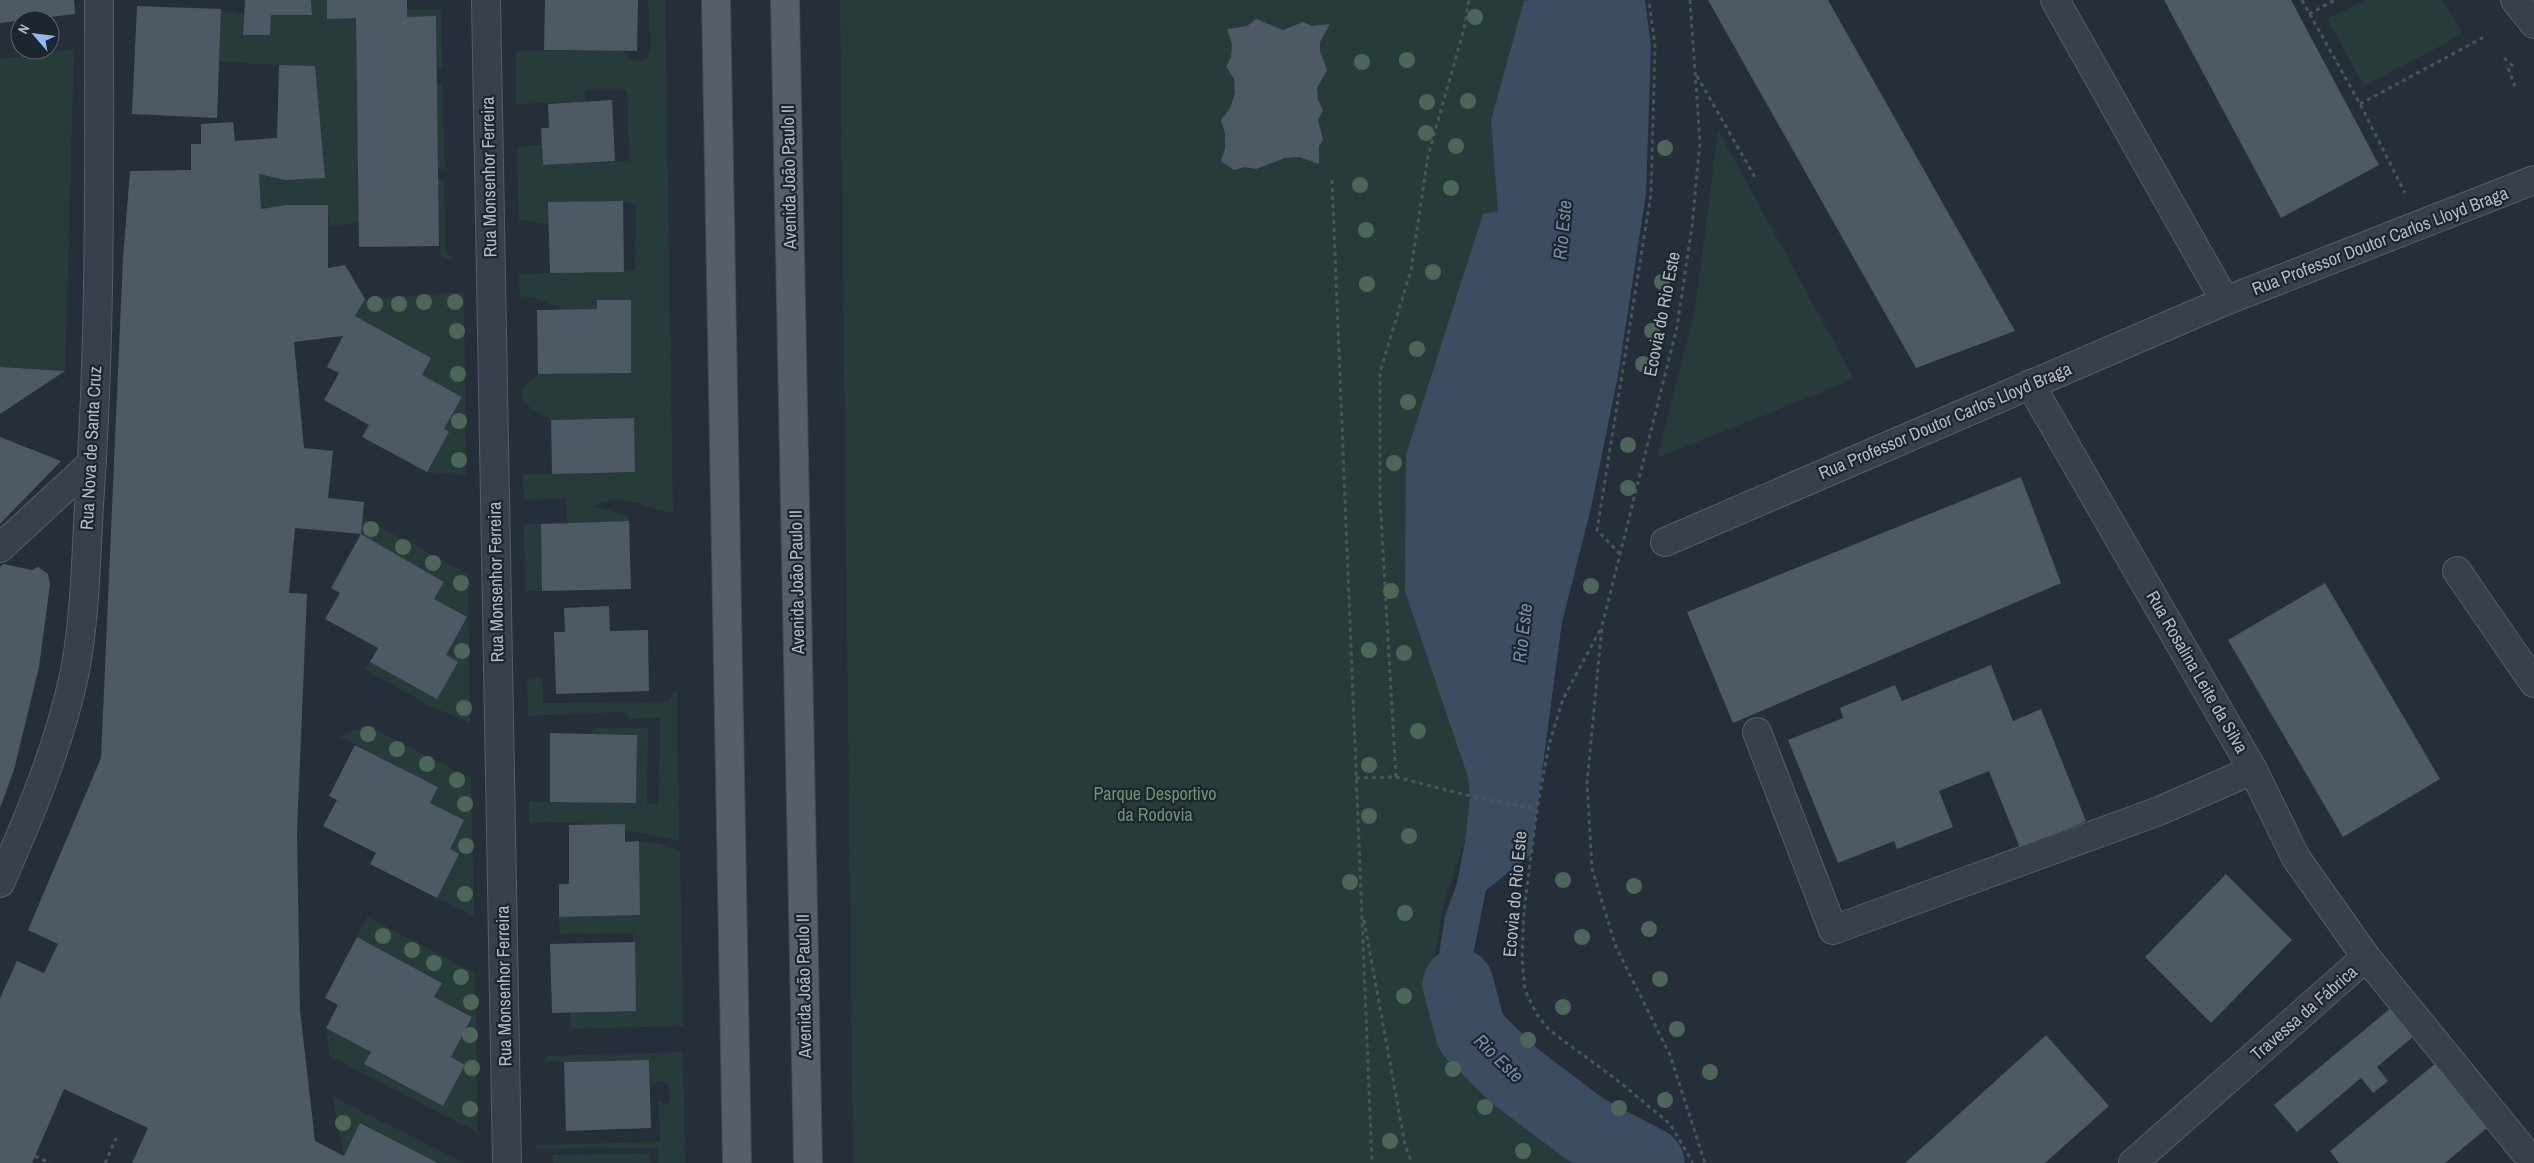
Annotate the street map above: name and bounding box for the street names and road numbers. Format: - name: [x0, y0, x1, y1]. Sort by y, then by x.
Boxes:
- street label: Rua Monsenhor Ferreira: [475, 96, 502, 258]
- street label: Avenida João Paulo II: [775, 105, 802, 250]
- street label: Rua Professor Doutor Carlos Lloyd Braga: [2248, 180, 2511, 301]
- street label: Ecovia do Rio Este: [1637, 250, 1686, 378]
- street label: Rua Professor Doutor Carlos Lloyd Braga: [1815, 356, 2075, 485]
- street label: Rua Nova de Santa Cruz: [74, 365, 107, 531]
- street label: Rua Monsenhor Ferreira: [482, 501, 509, 663]
- street label: Avenida João Paulo II: [783, 510, 810, 655]
- street label: Rua Rosalina Leite da Silva: [2141, 586, 2254, 758]
- street label: Ecovia do Rio Este: [1497, 830, 1532, 958]
- street label: Rua Monsenhor Ferreira: [490, 905, 517, 1067]
- street label: Avenida João Paulo II: [790, 914, 817, 1059]
- street label: Travessa da Fábrica: [2245, 959, 2362, 1066]

